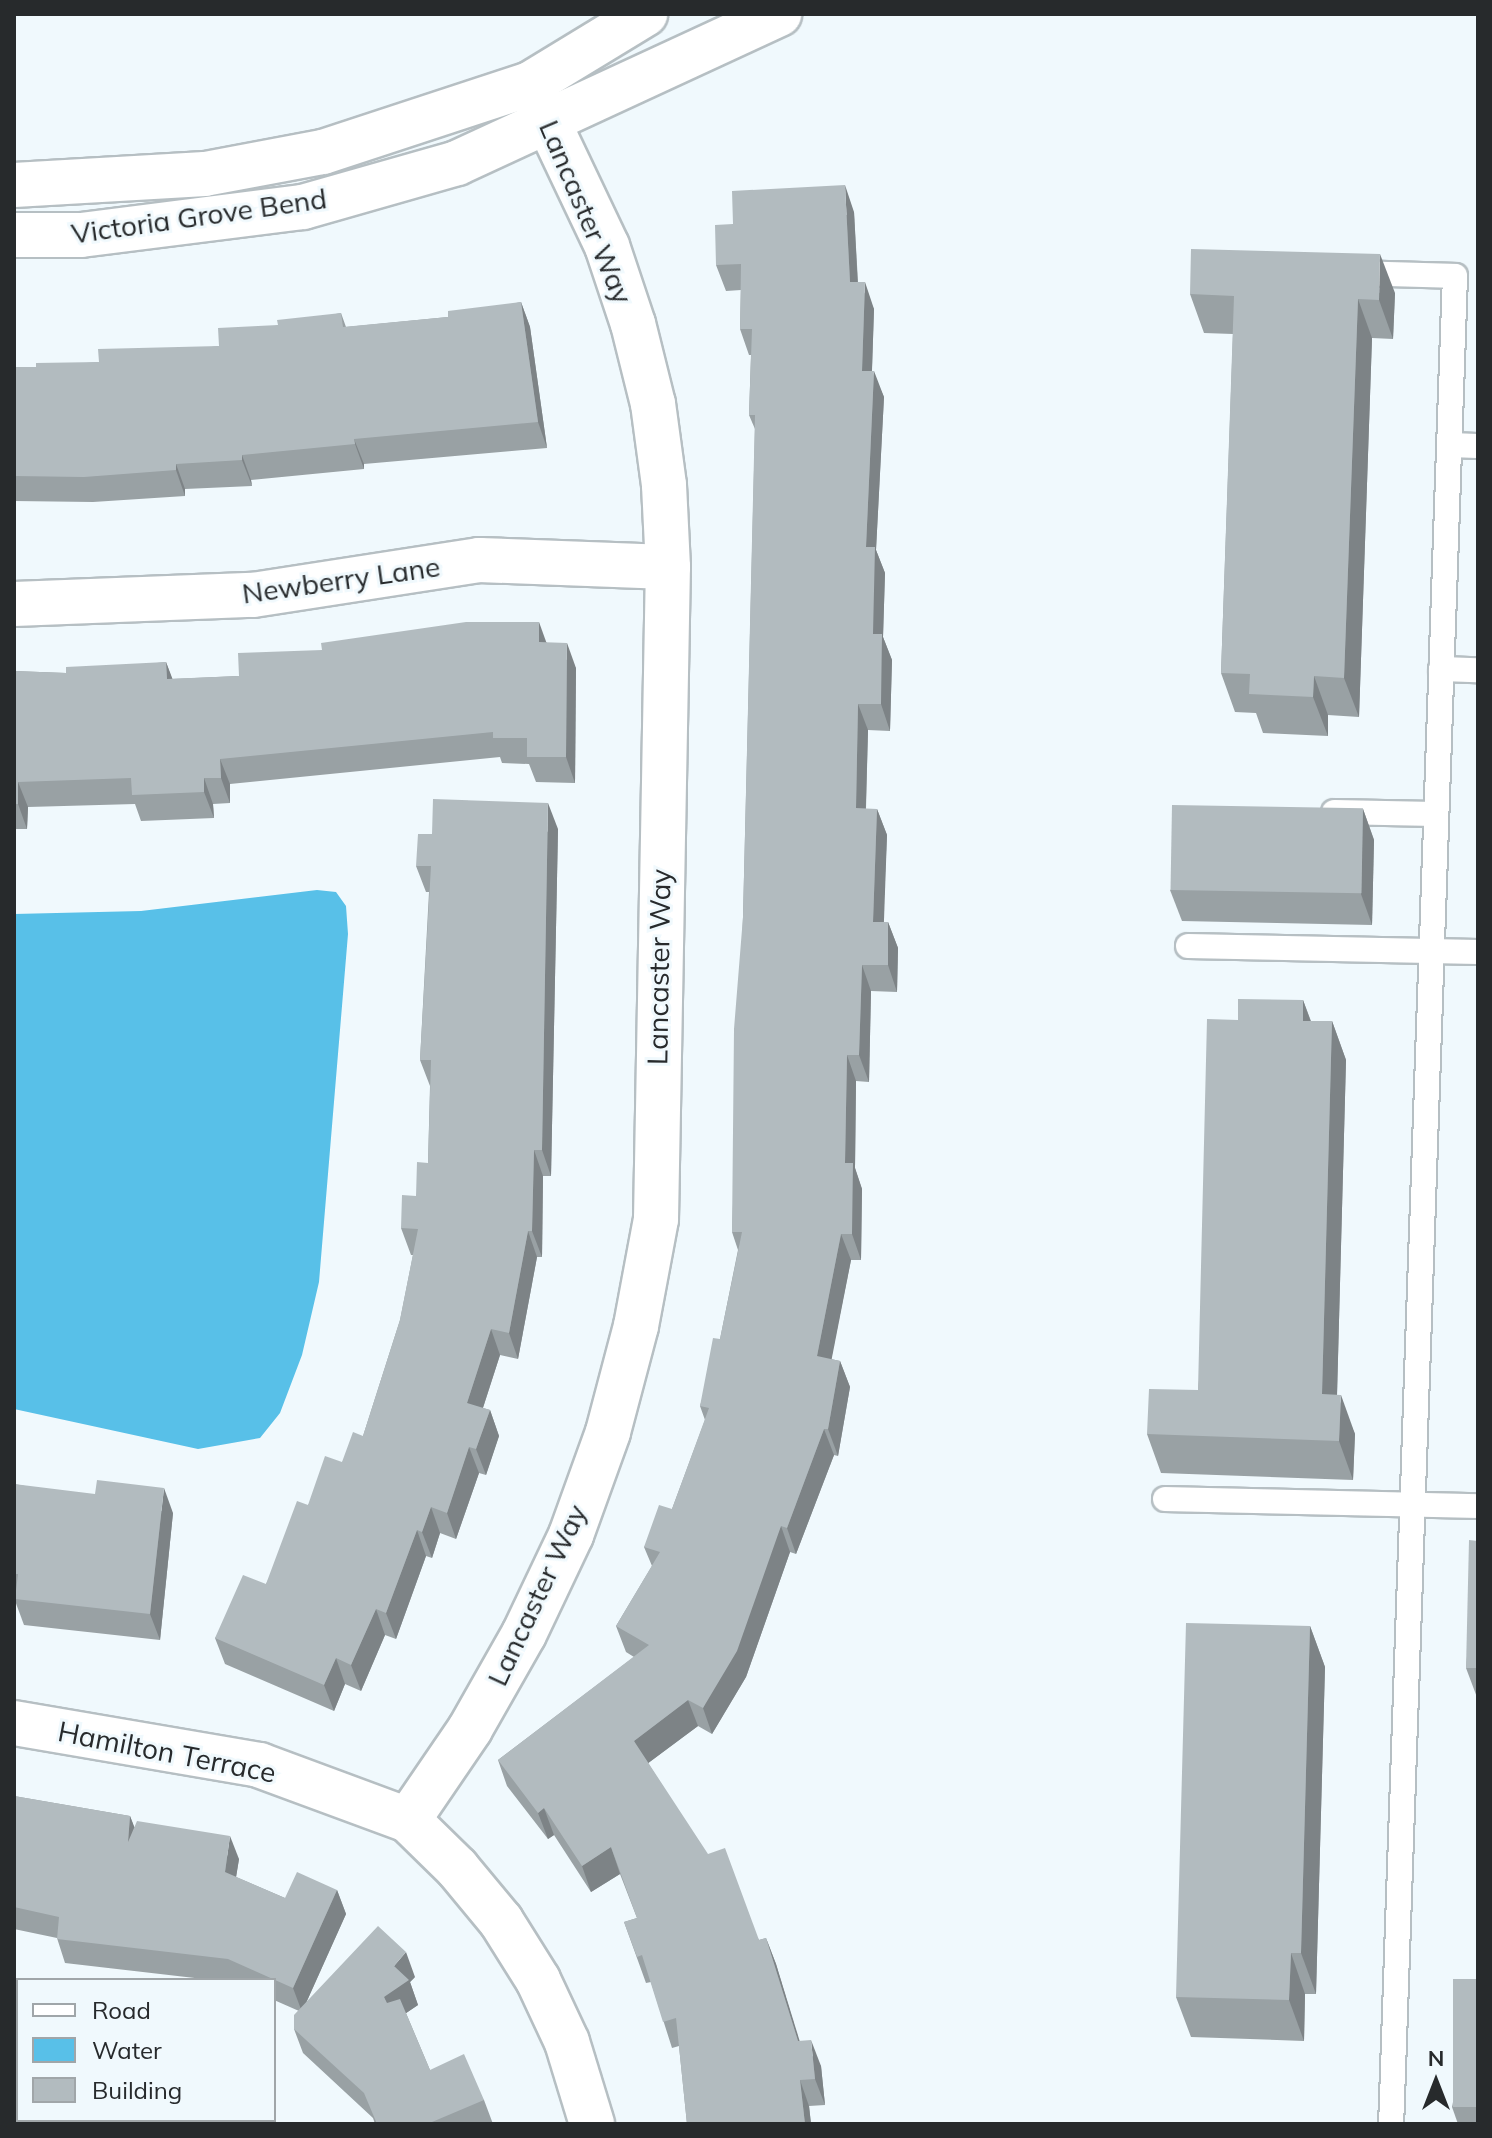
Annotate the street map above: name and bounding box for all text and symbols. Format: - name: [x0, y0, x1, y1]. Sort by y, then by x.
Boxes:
- street label: Lancaster Way: [532, 115, 640, 309]
- street label: Victoria Grove Bend: [69, 181, 329, 251]
- street label: Newberry Lane: [240, 549, 442, 611]
- street label: Lancaster Way: [640, 869, 678, 1065]
- street label: Lancaster Way: [480, 1499, 594, 1691]
- street label: Hamilton Terrace: [55, 1714, 279, 1790]
- legend: [16, 1978, 276, 2122]
- text: Road: [92, 1995, 151, 2025]
- text: Water: [92, 2035, 162, 2065]
- north arrow: [1396, 2042, 1476, 2122]
- text: N: [1428, 2044, 1444, 2072]
- text: Building: [92, 2075, 182, 2105]

